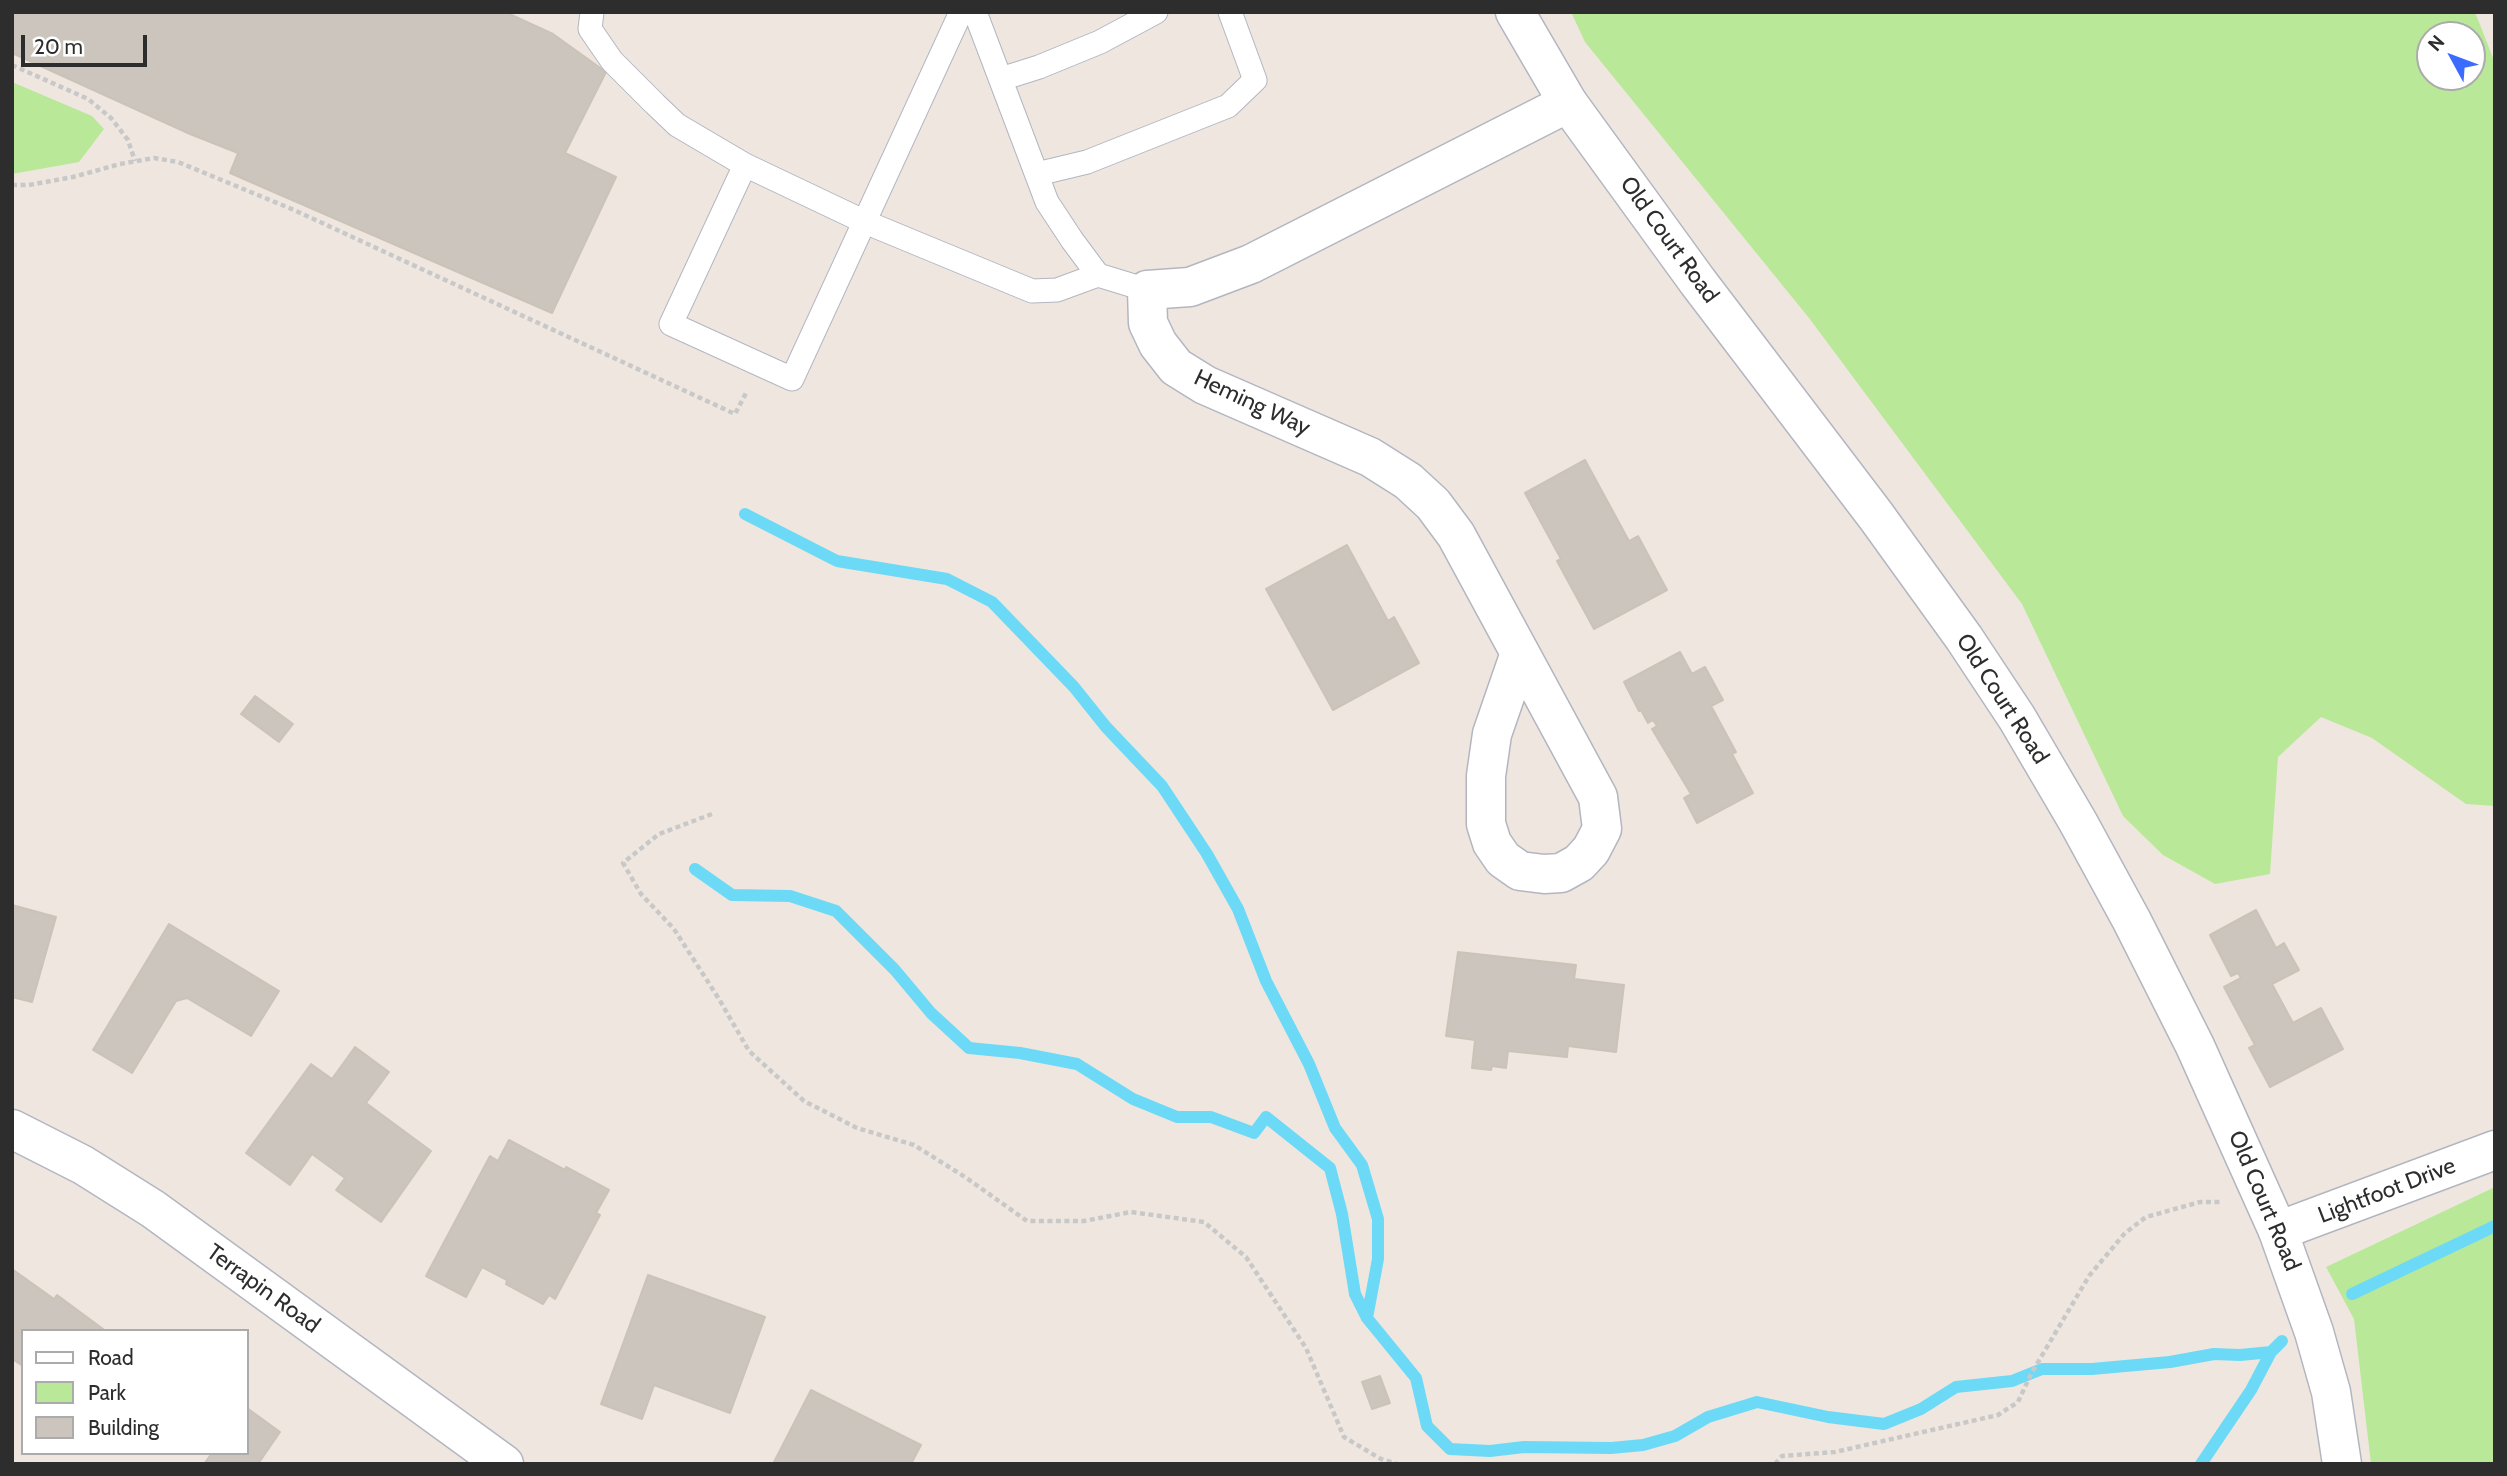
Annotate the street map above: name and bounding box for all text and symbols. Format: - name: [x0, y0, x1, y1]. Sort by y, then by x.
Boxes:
- scale bar: [24, 21, 150, 65]
- north arrow: [2416, 21, 2486, 91]
- text: N: [2423, 31, 2449, 56]
- text: 20 m: [34, 34, 83, 59]
- street label: Old Court Road: [1614, 171, 1724, 309]
- street label: Heming Way: [1189, 364, 1315, 442]
- street label: Old Court Road: [1950, 629, 2054, 769]
- street label: Old Court Road: [2222, 1127, 2306, 1275]
- street label: Lightfoot Drive: [2314, 1152, 2460, 1230]
- street label: Terrapin Road: [201, 1239, 325, 1339]
- legend: [21, 1329, 248, 1455]
- text: Road: [88, 1345, 134, 1370]
- text: Park: [88, 1380, 126, 1405]
- text: Building: [88, 1415, 159, 1440]

